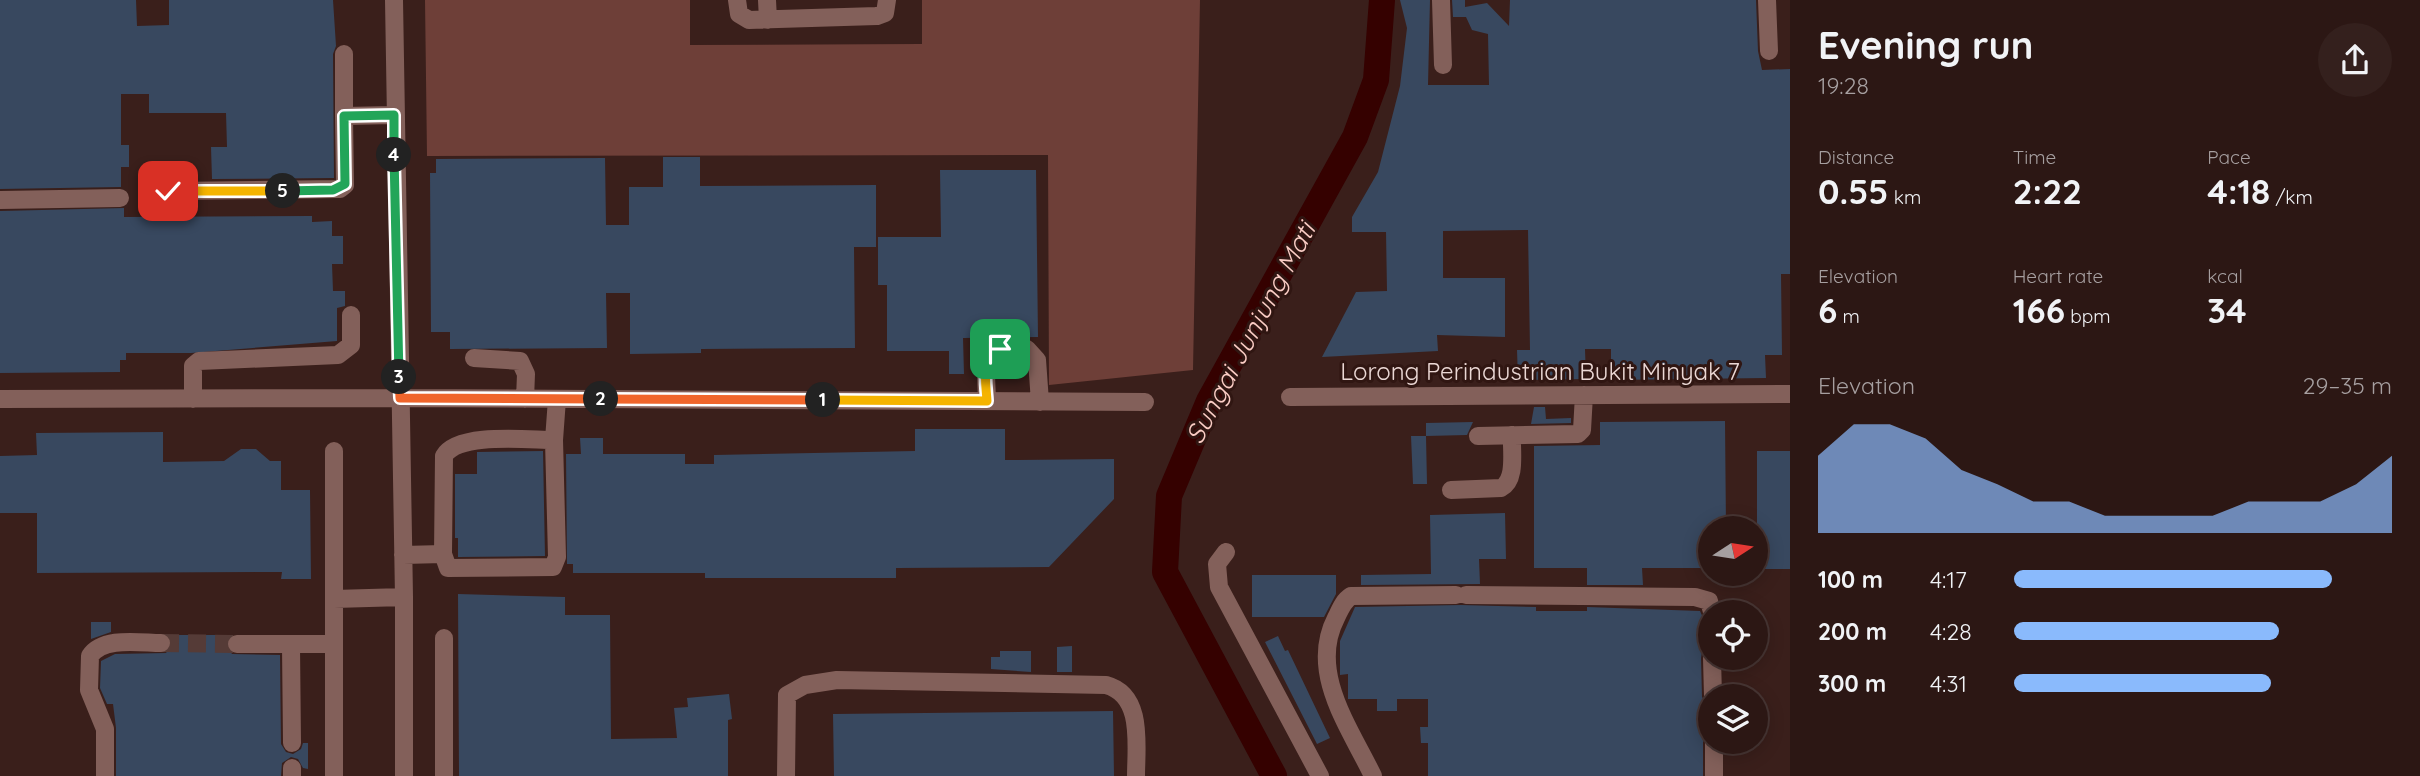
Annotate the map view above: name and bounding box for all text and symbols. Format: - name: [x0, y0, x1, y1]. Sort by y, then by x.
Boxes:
- text: Evening run: [1818, 21, 2033, 69]
- button: share: [2318, 23, 2392, 97]
- text: 19:28: [1818, 71, 1869, 100]
- pin: 4: [376, 138, 412, 172]
- text: 4: [388, 142, 399, 166]
- text: Distance: [1818, 145, 1894, 169]
- text: Time: [2013, 145, 2056, 169]
- text: Pace: [2207, 145, 2251, 169]
- pin: [138, 161, 198, 221]
- text: 0.55: [1818, 169, 1889, 213]
- text: 2:22: [2013, 169, 2082, 213]
- text: 4:18: [2207, 169, 2270, 213]
- icon: check: [149, 172, 187, 210]
- pin: 5: [266, 174, 300, 208]
- text: 5: [277, 178, 288, 202]
- text: km: [1889, 185, 1921, 209]
- text: /km: [2270, 185, 2313, 209]
- water label: Sungai Junjung Mati: [1178, 214, 1324, 449]
- text: Elevation: [1818, 264, 1898, 288]
- text: Heart rate: [2013, 264, 2103, 288]
- text: kcal: [2207, 264, 2243, 288]
- text: 6: [1818, 288, 1837, 332]
- text: 166: [2013, 288, 2065, 332]
- text: 34: [2207, 288, 2247, 332]
- text: m: [1837, 304, 1860, 328]
- text: bpm: [2065, 304, 2111, 328]
- pin: [970, 319, 1030, 379]
- icon: arrive: [981, 330, 1019, 368]
- street label: Lorong Perindustrian Bukit Minyak 7: [1340, 356, 1740, 386]
- pin: 3: [382, 360, 416, 394]
- text: 3: [393, 364, 404, 388]
- text: Elevation: [1818, 371, 1915, 400]
- text: 29–35 m: [2303, 371, 2392, 400]
- pin: 2: [584, 382, 618, 416]
- pin: 1: [806, 382, 840, 418]
- text: 2: [595, 386, 606, 410]
- text: 1: [819, 387, 826, 411]
- north arrow: [1698, 516, 1768, 586]
- map controls: [1698, 516, 1768, 754]
- text: 100 m: [1818, 565, 1883, 594]
- text: 4:17: [1930, 565, 1967, 594]
- button: locate: [1698, 600, 1768, 670]
- text: 200 m: [1818, 617, 1887, 646]
- text: 4:28: [1930, 617, 1972, 646]
- text: 300 m: [1818, 669, 1886, 698]
- text: 4:31: [1930, 669, 1967, 698]
- button: layers: [1698, 684, 1768, 754]

